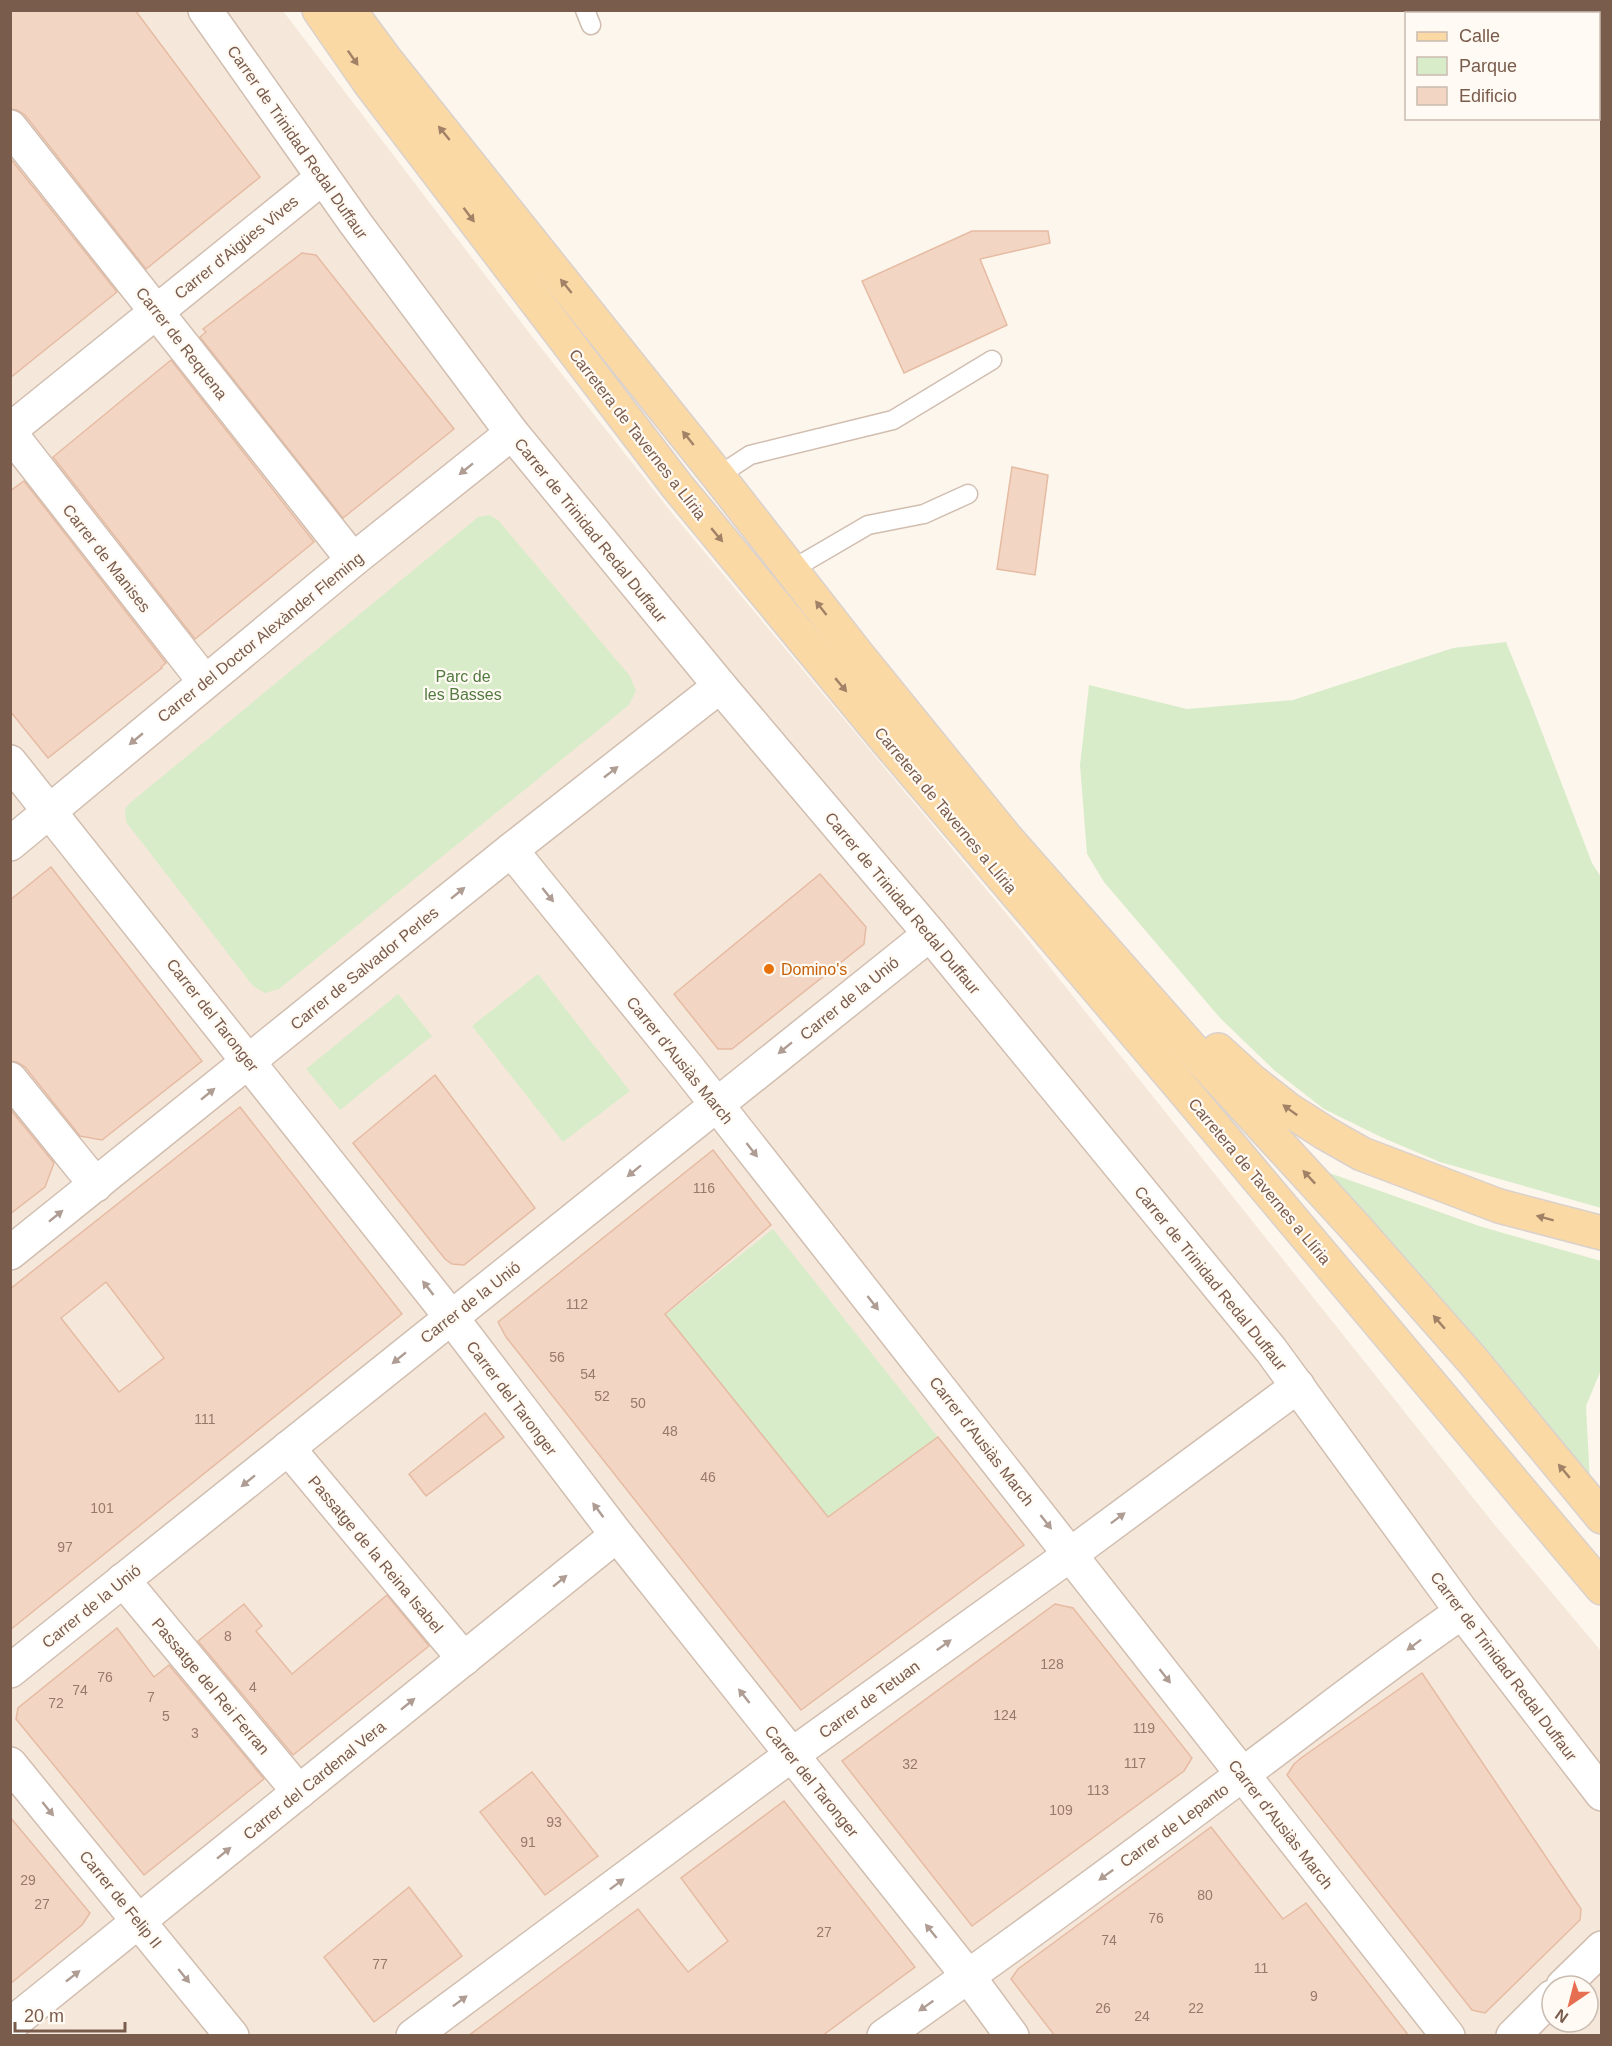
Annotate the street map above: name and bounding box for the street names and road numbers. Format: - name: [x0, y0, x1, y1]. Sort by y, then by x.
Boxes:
- street label: Carrer de Trinidad Redal Duffaur: [224, 42, 371, 243]
- street label: Carrer d'Aigües Vives: [171, 192, 301, 302]
- street label: Carrer de Requena: [133, 284, 231, 403]
- street label: Carretera de Tavernes a Llíria: [566, 346, 709, 523]
- street label: Carrer de Trinidad Redal Duffaur: [511, 435, 671, 626]
- street label: Carrer de Manises: [59, 501, 154, 615]
- street label: Carrer del Doctor Alexànder Fleming: [154, 549, 367, 726]
- street label: Carretera de Tavernes a Llíria: [871, 724, 1020, 897]
- street label: Carrer de Trinidad Redal Duffaur: [822, 809, 984, 998]
- street label: Carrer de Salvador Perles: [287, 904, 442, 1033]
- street label: Carrer de la Unió: [797, 953, 902, 1043]
- street label: Carrer del Taronger: [163, 956, 262, 1076]
- street label: Carrer d'Ausiàs March: [623, 993, 736, 1127]
- street label: Carretera de Tavernes a Llíria: [1185, 1095, 1334, 1268]
- street label: Carrer de Trinidad Redal Duffaur: [1131, 1183, 1291, 1374]
- street label: Carrer de la Unió: [417, 1258, 524, 1347]
- street label: Carrer del Taronger: [463, 1338, 560, 1459]
- street label: Carrer d'Ausiàs March: [926, 1374, 1037, 1509]
- street label: Passatge de la Reina Isabel: [305, 1473, 446, 1636]
- street label: Carrer de la Unió: [39, 1561, 144, 1651]
- street label: Carrer de Trinidad Redal Duffaur: [1427, 1569, 1581, 1765]
- street label: Passatge del Rei Ferran: [149, 1615, 273, 1758]
- street label: Carrer de Tetuan: [816, 1657, 923, 1741]
- street label: Carrer del Cardenal Vera: [240, 1718, 389, 1843]
- street label: Carrer del Taronger: [761, 1722, 862, 1841]
- street label: Carrer d'Ausiàs March: [1225, 1757, 1336, 1892]
- street label: Carrer de Lepanto: [1117, 1780, 1232, 1870]
- street label: Carrer de Felip II: [76, 1847, 165, 1951]

